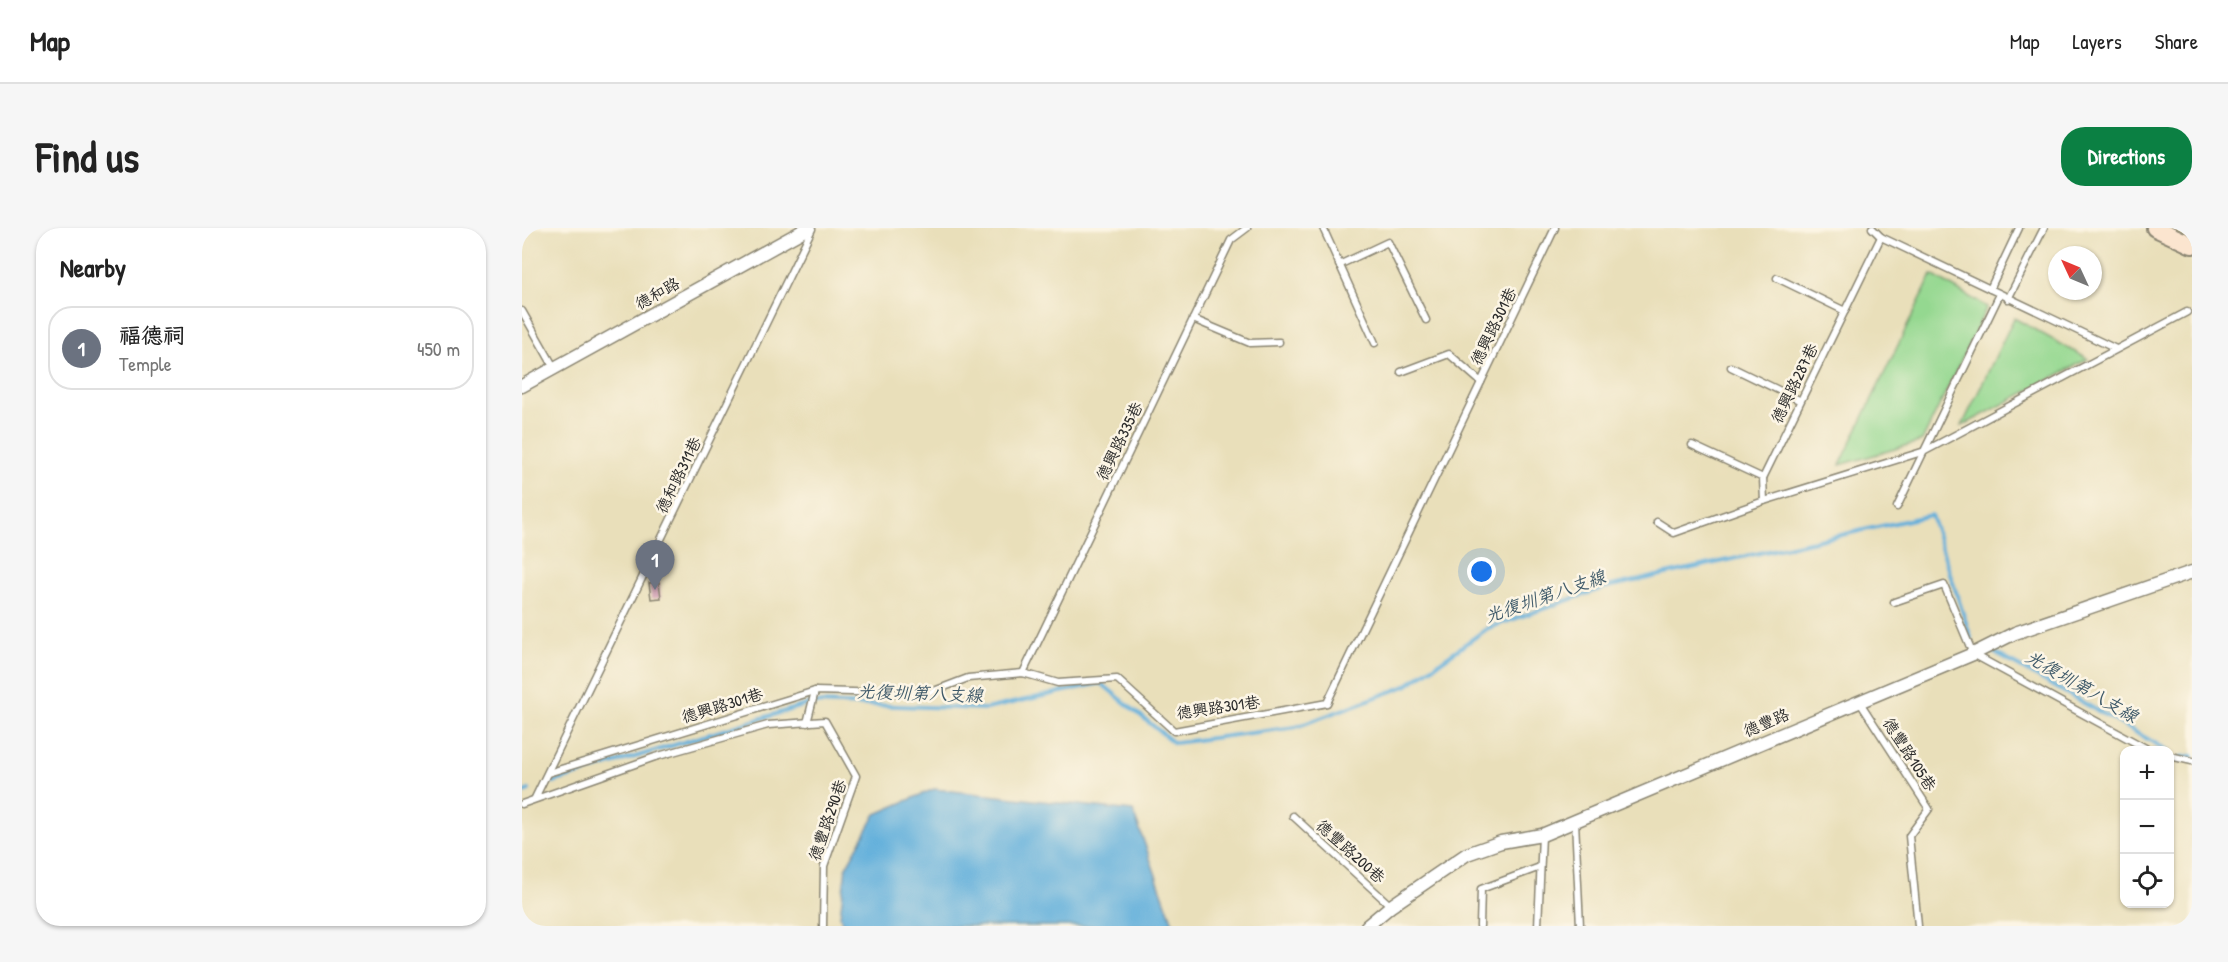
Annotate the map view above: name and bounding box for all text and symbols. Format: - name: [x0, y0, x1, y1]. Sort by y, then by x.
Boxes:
- text: Map: [30, 22, 70, 60]
- text: Map: [2010, 27, 2039, 56]
- text: Layers: [2072, 27, 2122, 56]
- text: Share: [2155, 27, 2198, 56]
- button: Directions: [2061, 127, 2192, 186]
- text: Find us: [36, 128, 139, 185]
- north arrow: [2048, 246, 2102, 300]
- text: Nearby: [60, 250, 126, 285]
- street label: 德和路: [631, 272, 683, 314]
- street label: 德興路301巷: [1465, 283, 1521, 369]
- text: 福德祠: [119, 320, 185, 350]
- text: 1: [78, 335, 85, 362]
- text: 450 m: [417, 335, 460, 362]
- street label: 德興路287巷: [1765, 339, 1823, 427]
- text: Temple: [119, 350, 172, 377]
- street label: 德興路335巷: [1090, 398, 1148, 484]
- street label: 德和路311巷: [650, 433, 706, 517]
- pin: 1: [636, 540, 674, 590]
- your location: [1467, 557, 1496, 586]
- water label: 光復圳第八支線: [1481, 563, 1610, 628]
- water label: 光復圳第八支線: [2021, 644, 2144, 729]
- water label: 光復圳第八支線: [857, 678, 984, 708]
- street label: 德興路301巷: [679, 682, 765, 728]
- street label: 德興路301巷: [1175, 690, 1261, 724]
- street label: 德豐路: [1740, 702, 1792, 742]
- street label: 德豐路105巷: [1878, 713, 1942, 795]
- map controls: [2120, 746, 2174, 908]
- button: +: [2120, 746, 2174, 800]
- street label: 德豐路290巷: [803, 776, 851, 864]
- button: −: [2120, 800, 2174, 854]
- street label: 德豐路200巷: [1312, 814, 1390, 888]
- button: locate: [2120, 854, 2174, 908]

